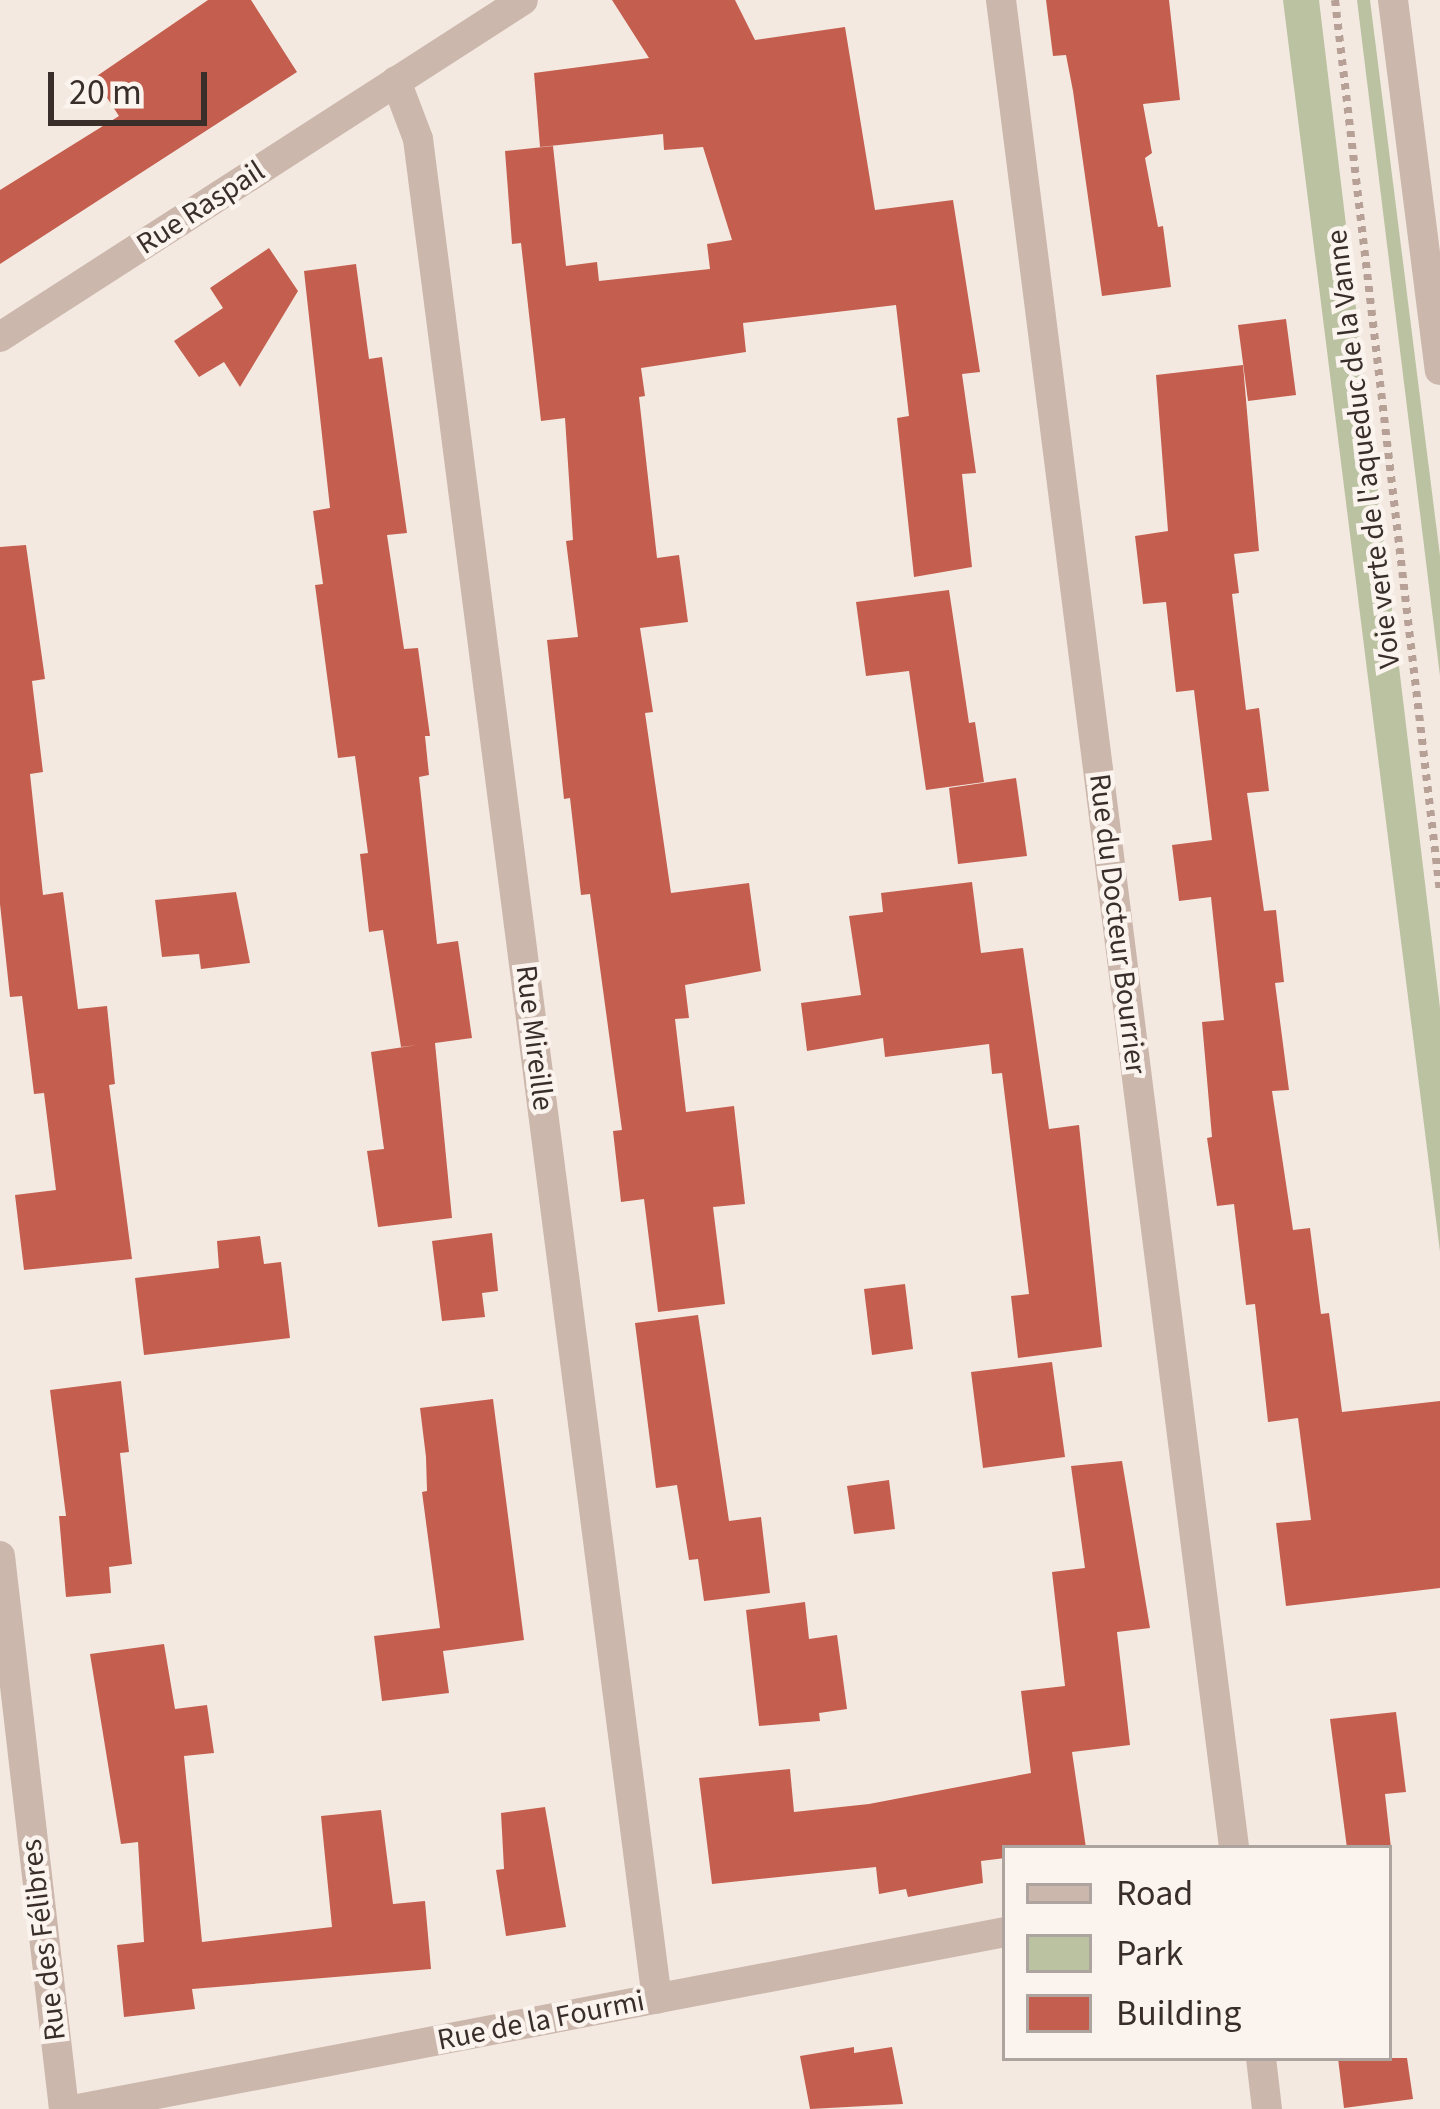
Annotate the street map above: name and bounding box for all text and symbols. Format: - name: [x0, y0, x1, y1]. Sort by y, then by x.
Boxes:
- scale bar: [54, 48, 213, 122]
- text: 20 m: [69, 67, 142, 118]
- street label: Rue Raspail: [130, 153, 272, 263]
- street label: Voie verte de l'aqueduc de la Vanne: [1319, 228, 1409, 670]
- street label: Rue du Docteur Bourrier: [1081, 772, 1153, 1076]
- street label: Rue Mireille: [507, 963, 561, 1113]
- street label: Rue des Félibres: [14, 1837, 74, 2043]
- legend: [1002, 1845, 1392, 2061]
- text: Road: [1116, 1868, 1193, 1919]
- text: Park: [1116, 1928, 1183, 1979]
- street label: Rue de la Fourmi: [434, 1983, 648, 2059]
- text: Building: [1116, 1988, 1241, 2039]

